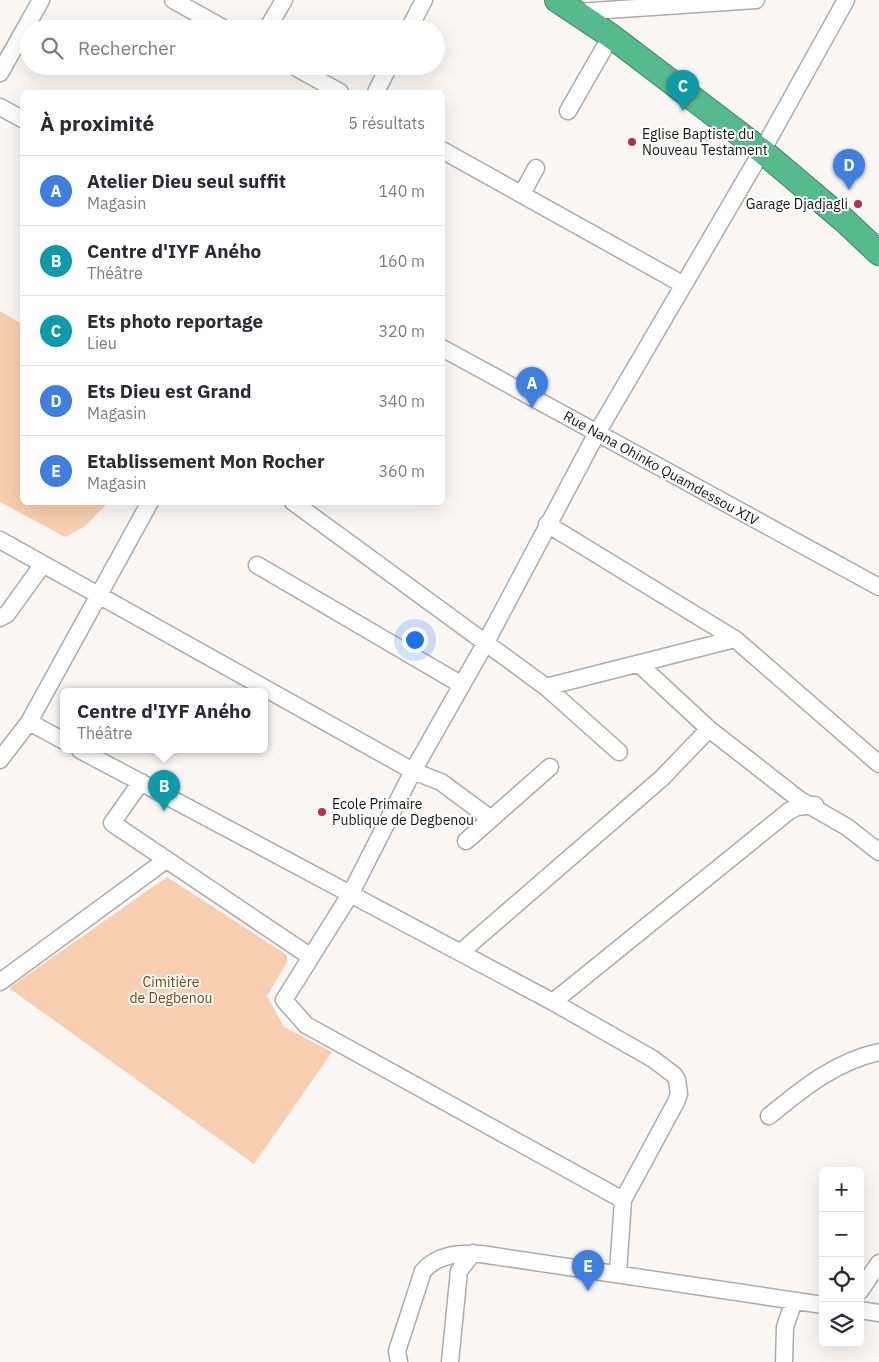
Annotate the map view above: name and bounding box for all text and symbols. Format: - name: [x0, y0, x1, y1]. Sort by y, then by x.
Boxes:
- search box: [20, 20, 445, 75]
- icon: search: [38, 34, 66, 62]
- text: Rechercher: [78, 36, 176, 60]
- pin: C: [667, 70, 699, 111]
- text: À proximité: [40, 109, 154, 137]
- text: 5 résultats: [348, 113, 425, 133]
- place label: Eglise Baptiste du Nouveau Testament: [642, 125, 768, 159]
- marker: Eglise Baptiste du Nouveau Testament: [626, 136, 638, 148]
- pin: D: [833, 149, 865, 190]
- text: Atelier Dieu seul suffit: [87, 169, 286, 193]
- text: A: [51, 181, 61, 201]
- text: 140 m: [378, 181, 425, 201]
- text: Magasin: [87, 193, 146, 213]
- place label: Garage Djadjagli: [746, 195, 848, 213]
- marker: Garage Djadjagli: [852, 198, 864, 210]
- text: Centre d'IYF Aného: [87, 239, 261, 263]
- text: B: [51, 251, 61, 271]
- text: 160 m: [378, 251, 425, 271]
- text: Théâtre: [87, 263, 143, 283]
- text: Ets photo reportage: [87, 309, 263, 333]
- text: C: [51, 321, 61, 341]
- text: 320 m: [378, 321, 425, 341]
- text: Lieu: [87, 333, 117, 353]
- pin: A: [516, 367, 548, 408]
- text: Ets Dieu est Grand: [87, 379, 252, 403]
- text: D: [50, 391, 62, 411]
- text: 340 m: [378, 391, 425, 411]
- text: Magasin: [87, 403, 146, 423]
- street label: Rue Nana Ohinko Quamdessou XIV: [560, 407, 762, 530]
- text: Etablissement Mon Rocher: [87, 449, 325, 473]
- text: E: [51, 461, 61, 481]
- text: 360 m: [378, 461, 425, 481]
- text: Magasin: [87, 473, 146, 493]
- your location: [402, 627, 428, 653]
- popup: [60, 688, 268, 753]
- text: Centre d'IYF Aného: [77, 699, 251, 723]
- text: Théâtre: [77, 723, 133, 743]
- pin: B: [148, 770, 180, 811]
- place label: Ecole Primaire Publique de Degbenou: [332, 795, 474, 829]
- marker: Ecole Primaire Publique de Degbenou: [316, 806, 328, 818]
- park label: Cimitière de Degbenou: [129, 973, 213, 1007]
- map controls: [819, 1167, 864, 1347]
- button: +: [819, 1167, 864, 1212]
- button: −: [819, 1212, 864, 1257]
- pin: E: [572, 1250, 604, 1291]
- button: locate: [819, 1257, 864, 1302]
- button: layers: [819, 1302, 864, 1347]

